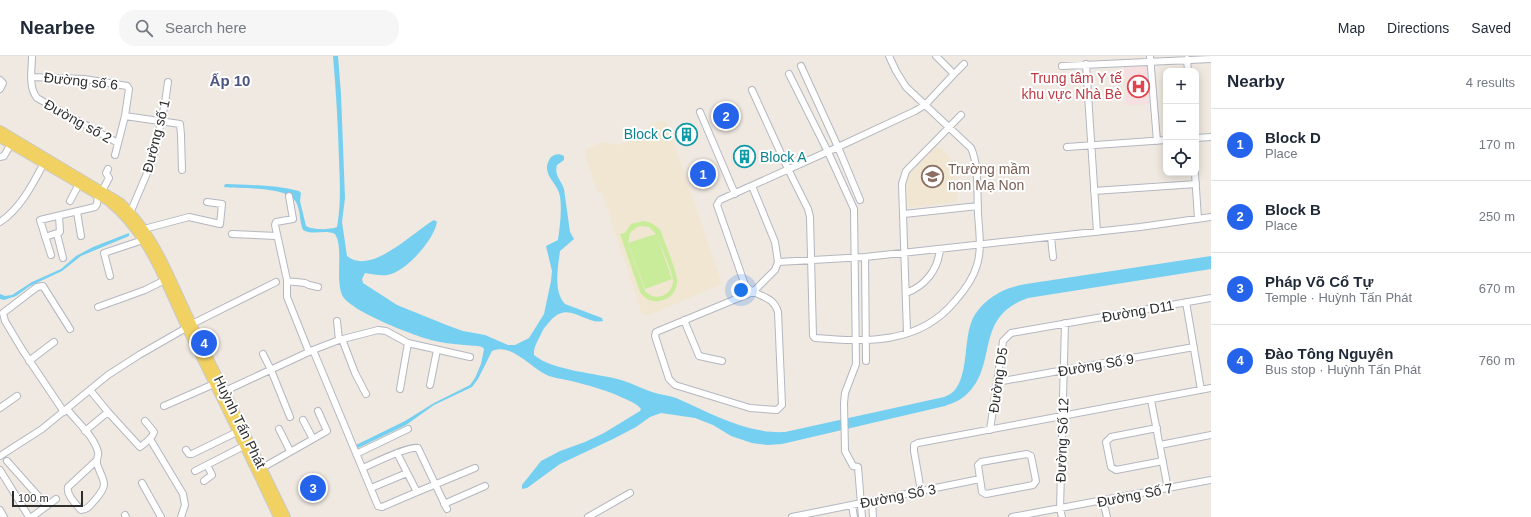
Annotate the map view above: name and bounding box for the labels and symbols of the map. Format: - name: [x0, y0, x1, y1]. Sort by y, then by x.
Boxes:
- street label: Đường số 6: [43, 69, 119, 93]
- place label: Trung tâm Y tế khu vực Nhà Bè: [1022, 70, 1122, 102]
- district label: Ấp 10: [210, 72, 250, 89]
- hospital icon: Trung tâm Y tế khu vực Nhà Bè: [1125, 73, 1151, 99]
- street label: Đường số 2: [42, 96, 115, 146]
- street label: Đường số 1: [139, 98, 173, 174]
- pin: 2: [713, 101, 739, 131]
- building icon: Block C: [674, 121, 700, 147]
- place label: Block C: [624, 126, 672, 142]
- building icon: Block A: [731, 144, 757, 170]
- place label: Block A: [760, 149, 807, 165]
- pin: 1: [690, 159, 716, 189]
- place label: Trường mầm non Mạ Non: [948, 161, 1030, 193]
- school or university icon: Trường mầm non Mạ Non: [919, 164, 945, 190]
- your location: [731, 280, 751, 300]
- street label: Đường D11: [1101, 297, 1175, 325]
- pin: 4: [191, 328, 217, 358]
- street label: Đường D5: [985, 346, 1011, 414]
- street label: Đường Số 9: [1057, 350, 1135, 380]
- street label: Huỳnh Tấn Phát: [211, 373, 269, 471]
- street label: Đường Số 12: [1053, 397, 1071, 483]
- pin: 3: [300, 473, 326, 503]
- street label: Đường Số 7: [1096, 480, 1174, 510]
- street label: Đường Số 3: [859, 481, 937, 511]
- scale bar: [12, 489, 83, 508]

